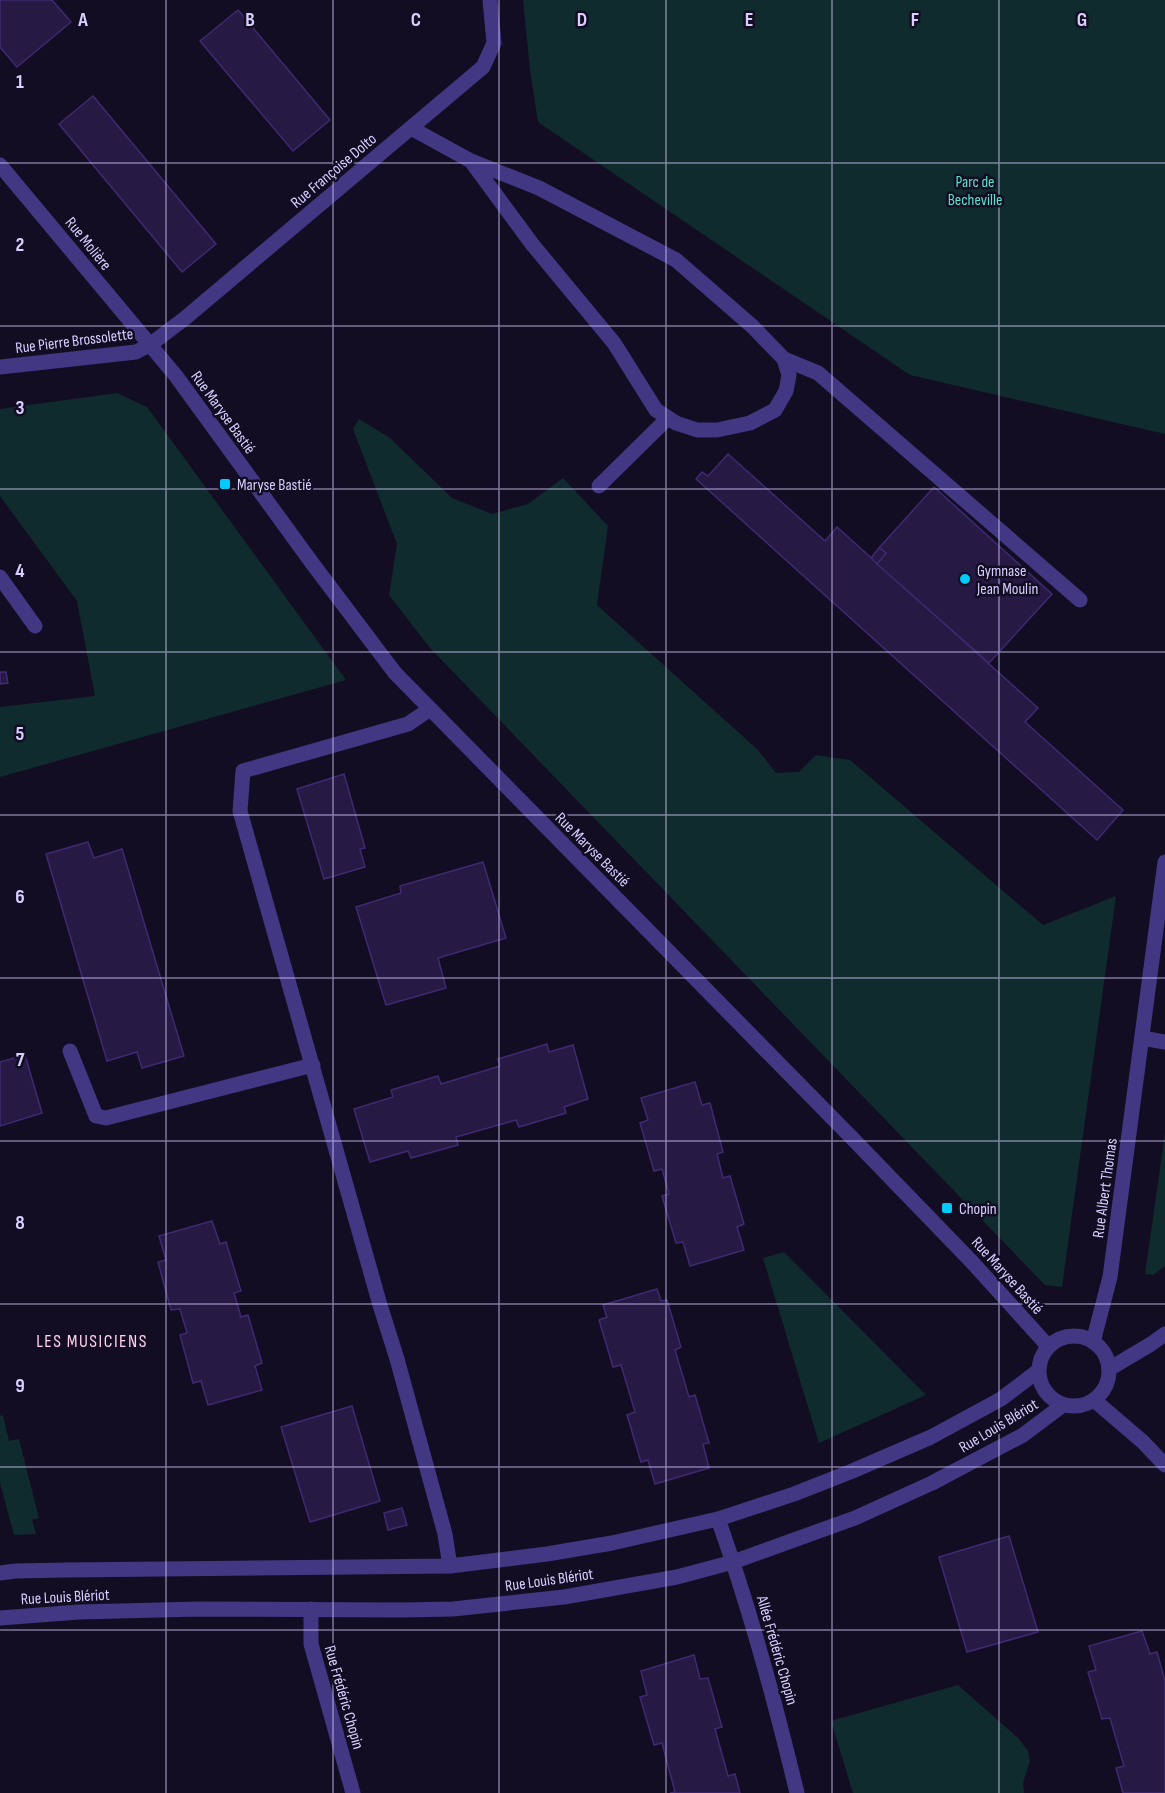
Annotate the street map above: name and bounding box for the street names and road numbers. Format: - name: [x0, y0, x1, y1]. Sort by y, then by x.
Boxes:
- street label: Rue Françoise Dolto: [287, 130, 381, 212]
- street label: Rue Molière: [61, 214, 115, 274]
- street label: Rue Pierre Brossolette: [14, 325, 134, 358]
- street label: Rue Maryse Bastié: [186, 368, 259, 458]
- street label: Rue Maryse Bastié: [551, 809, 633, 891]
- street label: Rue Albert Thomas: [1089, 1137, 1122, 1239]
- street label: Rue Maryse Bastié: [967, 1233, 1047, 1319]
- street label: Rue Louis Blériot: [956, 1395, 1042, 1457]
- street label: Rue Louis Blériot: [504, 1565, 595, 1596]
- street label: Rue Louis Blériot: [20, 1586, 110, 1609]
- street label: Allée Frédéric Chopin: [752, 1593, 801, 1707]
- street label: Rue Frédéric Chopin: [320, 1643, 367, 1752]

